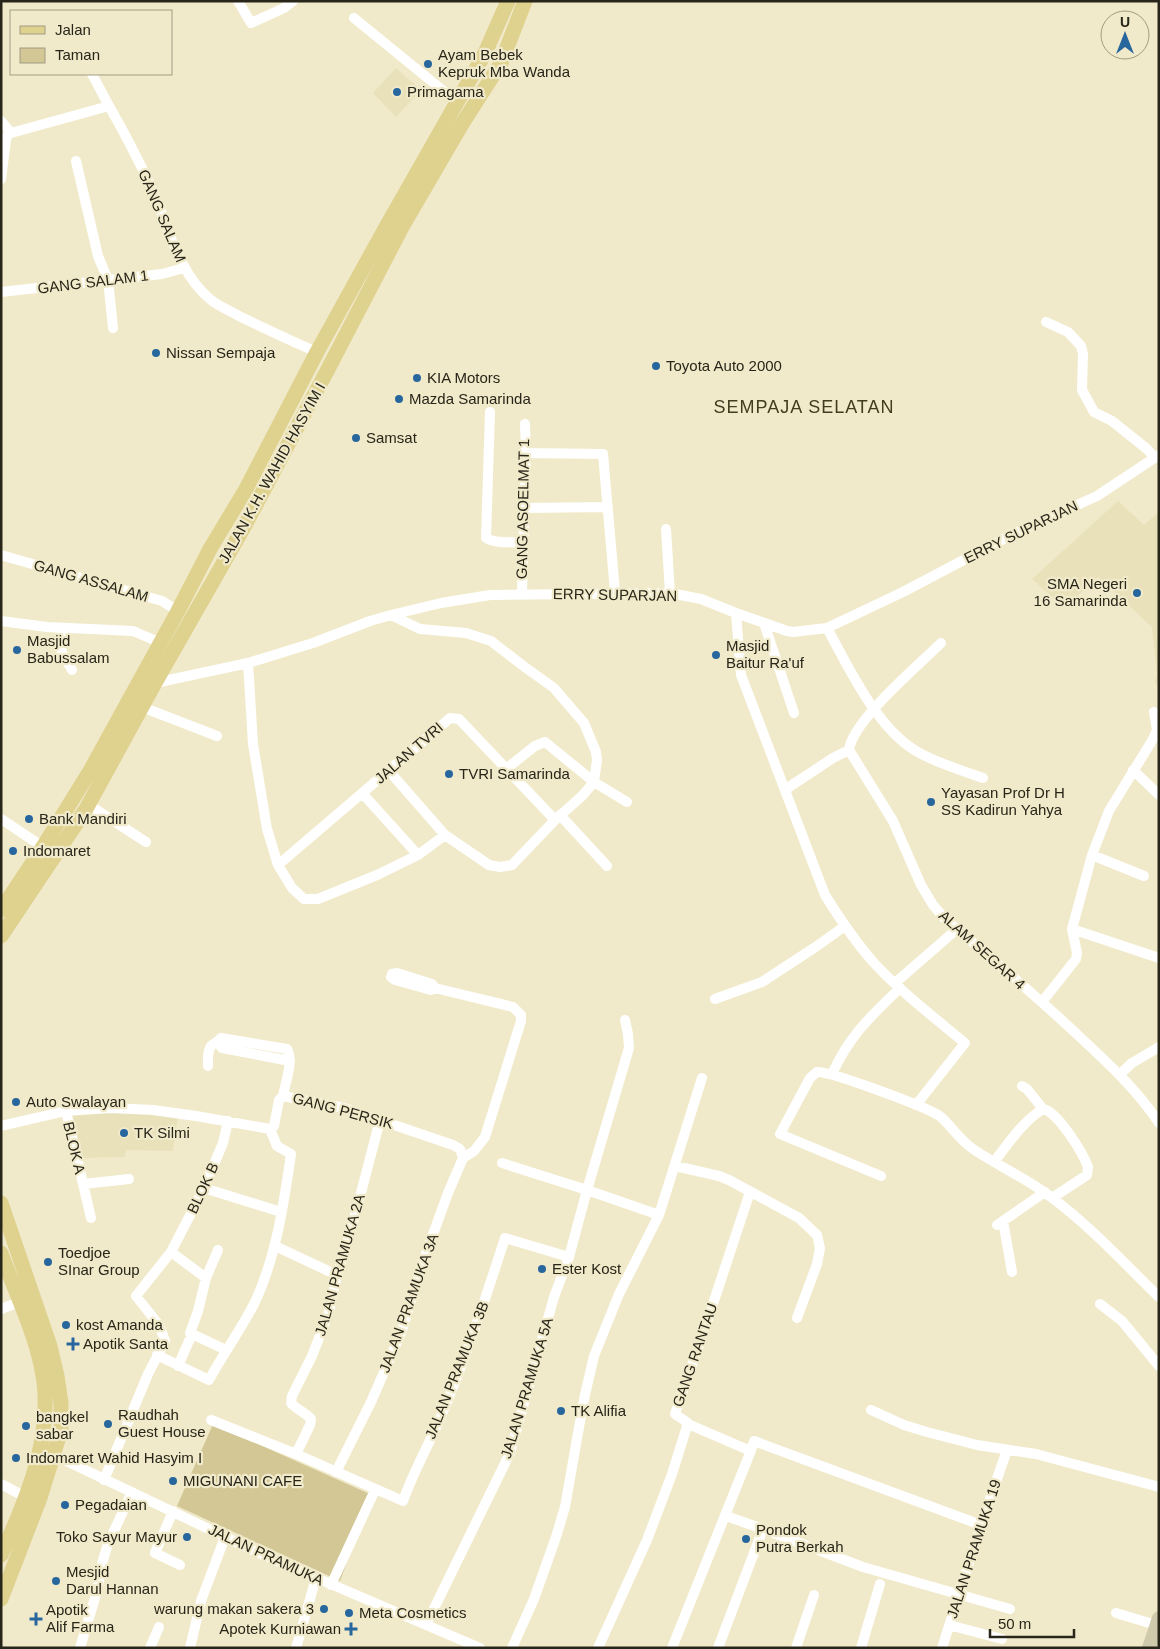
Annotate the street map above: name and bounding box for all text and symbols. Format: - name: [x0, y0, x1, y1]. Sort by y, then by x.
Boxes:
- legend: [10, 10, 172, 75]
- north arrow: [1100, 10, 1150, 60]
- text: U: [1120, 14, 1130, 30]
- text: Jalan: [55, 21, 91, 38]
- text: Taman: [55, 46, 100, 63]
- place label: Ayam Bebek Kepruk Mba Wanda: [438, 46, 571, 80]
- marker: Ayam Bebek Kepruk Mba Wanda: [422, 58, 434, 70]
- place label: Primagama: [407, 83, 484, 100]
- marker: Primagama: [391, 86, 403, 98]
- street label: GANG SALAM: [135, 167, 190, 265]
- street label: GANG SALAM 1: [36, 266, 149, 297]
- place label: Nissan Sempaja: [166, 344, 276, 361]
- marker: Nissan Sempaja: [150, 347, 162, 359]
- place label: Toyota Auto 2000: [666, 357, 782, 374]
- marker: Toyota Auto 2000: [650, 360, 662, 372]
- place label: KIA Motors: [427, 369, 500, 386]
- marker: KIA Motors: [411, 372, 423, 384]
- street label: JALAN K.H. WAHID HASYIM I: [215, 380, 328, 566]
- place label: Mazda Samarinda: [409, 390, 531, 407]
- marker: Mazda Samarinda: [393, 393, 405, 405]
- district label: SEMPAJA SELATAN: [713, 397, 895, 417]
- place label: Samsat: [366, 429, 418, 446]
- marker: Samsat: [350, 432, 362, 444]
- street label: GANG ASOELMAT 1: [513, 439, 532, 579]
- street label: ERRY SUPARJAN: [961, 497, 1080, 566]
- street label: GANG ASSALAM: [32, 556, 150, 605]
- place label: SMA Negeri 16 Samarinda: [1034, 575, 1128, 609]
- street label: ERRY SUPARJAN: [553, 585, 677, 604]
- marker: SMA Negeri 16 Samarinda: [1131, 587, 1143, 599]
- place label: Masjid Babussalam: [27, 632, 110, 666]
- place label: Masjid Baitur Ra'uf: [726, 637, 805, 671]
- marker: Masjid Babussalam: [11, 644, 23, 656]
- marker: Masjid Baitur Ra'uf: [710, 649, 722, 661]
- street label: JALAN TVRI: [371, 718, 446, 787]
- place label: TVRI Samarinda: [459, 765, 571, 782]
- marker: TVRI Samarinda: [443, 768, 455, 780]
- place label: Yayasan Prof Dr H SS Kadirun Yahya: [941, 784, 1065, 818]
- marker: Yayasan Prof Dr H SS Kadirun Yahya: [925, 796, 937, 808]
- place label: Bank Mandiri: [39, 810, 127, 827]
- marker: Bank Mandiri: [23, 813, 35, 825]
- place label: Indomaret: [23, 842, 91, 859]
- marker: Indomaret: [7, 845, 19, 857]
- street label: ALAM SEGAR 4: [936, 906, 1029, 993]
- street label: GANG PERSIK: [291, 1089, 395, 1132]
- place label: Auto Swalayan: [26, 1093, 126, 1110]
- marker: Auto Swalayan: [10, 1096, 22, 1108]
- street label: BLOK A: [60, 1120, 89, 1176]
- place label: TK Silmi: [134, 1124, 190, 1141]
- marker: TK Silmi: [118, 1127, 130, 1139]
- street label: BLOK B: [183, 1160, 222, 1216]
- street label: JALAN PRAMUKA 2A: [311, 1192, 368, 1338]
- street label: JALAN PRAMUKA 3A: [375, 1231, 442, 1375]
- place label: Toedjoe SInar Group: [58, 1244, 140, 1278]
- marker: Toedjoe SInar Group: [42, 1256, 54, 1268]
- place label: Ester Kost: [552, 1260, 622, 1277]
- marker: Ester Kost: [536, 1263, 548, 1275]
- street label: JALAN PRAMUKA 3B: [421, 1299, 492, 1441]
- street label: GANG RANTAU: [669, 1301, 720, 1409]
- street label: JALAN PRAMUKA 5A: [497, 1315, 556, 1460]
- place label: kost Amanda: [76, 1316, 163, 1333]
- marker: kost Amanda: [60, 1319, 72, 1331]
- place label: Apotik Santa: [83, 1335, 169, 1352]
- marker: Apotik Santa: [67, 1338, 79, 1350]
- place label: TK Alifia: [571, 1402, 627, 1419]
- marker: TK Alifia: [555, 1405, 567, 1417]
- place label: Raudhah Guest House: [118, 1406, 206, 1440]
- place label: bangkel sabar: [36, 1408, 89, 1442]
- marker: Raudhah Guest House: [102, 1418, 114, 1430]
- marker: bangkel sabar: [20, 1420, 32, 1432]
- place label: Indomaret Wahid Hasyim I: [26, 1449, 202, 1466]
- marker: Indomaret Wahid Hasyim I: [10, 1452, 22, 1464]
- place label: MIGUNANI CAFE: [183, 1472, 302, 1489]
- marker: MIGUNANI CAFE: [167, 1475, 179, 1487]
- street label: JALAN PRAMUKA 19: [943, 1477, 1004, 1620]
- place label: Pegadaian: [75, 1496, 147, 1513]
- marker: Pegadaian: [59, 1499, 71, 1511]
- street label: JALAN PRAMUKA: [206, 1520, 326, 1589]
- place label: Pondok Putra Berkah: [756, 1521, 844, 1555]
- place label: Toko Sayur Mayur: [56, 1528, 177, 1545]
- marker: Toko Sayur Mayur: [181, 1531, 193, 1543]
- marker: Pondok Putra Berkah: [740, 1533, 752, 1545]
- place label: Mesjid Darul Hannan: [66, 1563, 159, 1597]
- marker: Mesjid Darul Hannan: [50, 1575, 62, 1587]
- place label: warung makan sakera 3: [153, 1600, 314, 1617]
- place label: Apotik Alif Farma: [46, 1601, 115, 1635]
- marker: warung makan sakera 3: [318, 1603, 330, 1615]
- place label: Meta Cosmetics: [359, 1604, 467, 1621]
- scale bar: [990, 1606, 1074, 1638]
- marker: Meta Cosmetics: [343, 1607, 355, 1619]
- marker: Apotik Alif Farma: [30, 1613, 42, 1625]
- text: 50 m: [998, 1615, 1031, 1632]
- place label: Apotek Kurniawan: [219, 1620, 341, 1637]
- marker: Apotek Kurniawan: [345, 1623, 357, 1635]

